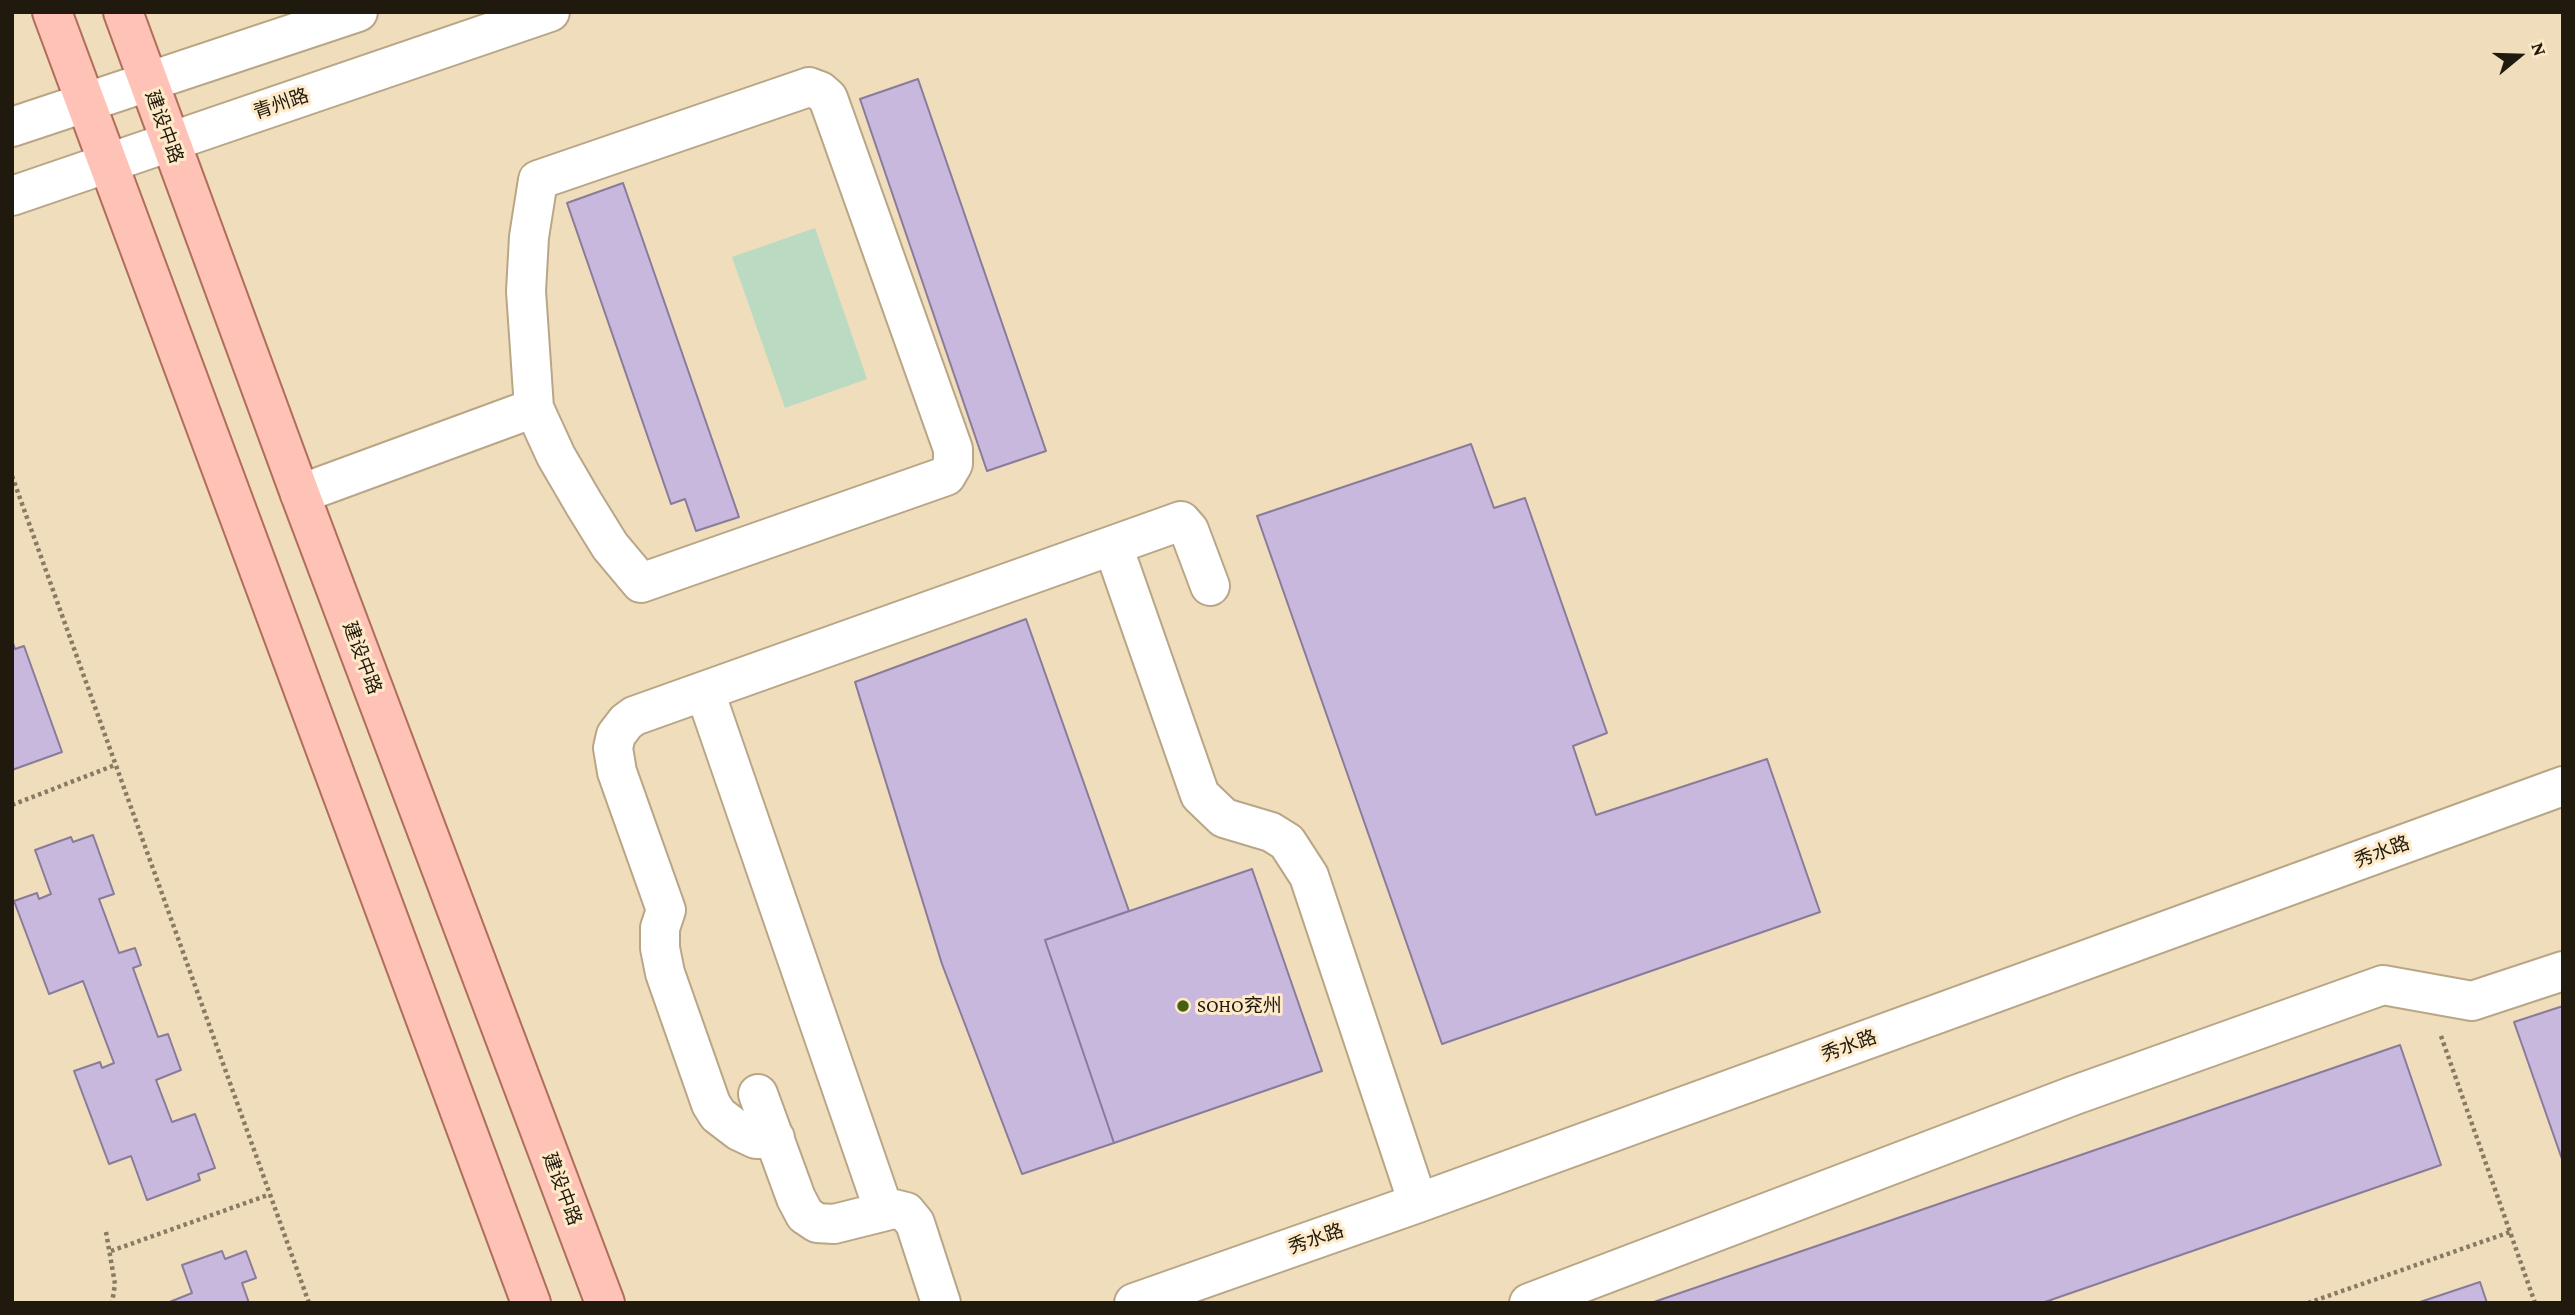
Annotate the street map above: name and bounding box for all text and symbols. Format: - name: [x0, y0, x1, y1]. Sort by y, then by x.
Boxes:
- north arrow: [2484, 21, 2554, 91]
- text: N: [2527, 39, 2551, 59]
- street label: 青州路: [250, 84, 312, 124]
- street label: 建设中路: [140, 87, 188, 167]
- street label: 建设中路: [338, 618, 386, 698]
- street label: 秀水路: [2351, 832, 2413, 872]
- place label: SOHO兖州: [1197, 995, 1282, 1017]
- marker: SOHO兖州: [1175, 998, 1191, 1014]
- street label: 秀水路: [1818, 1026, 1880, 1066]
- street label: 建设中路: [538, 1149, 586, 1229]
- street label: 秀水路: [1285, 1219, 1347, 1259]

